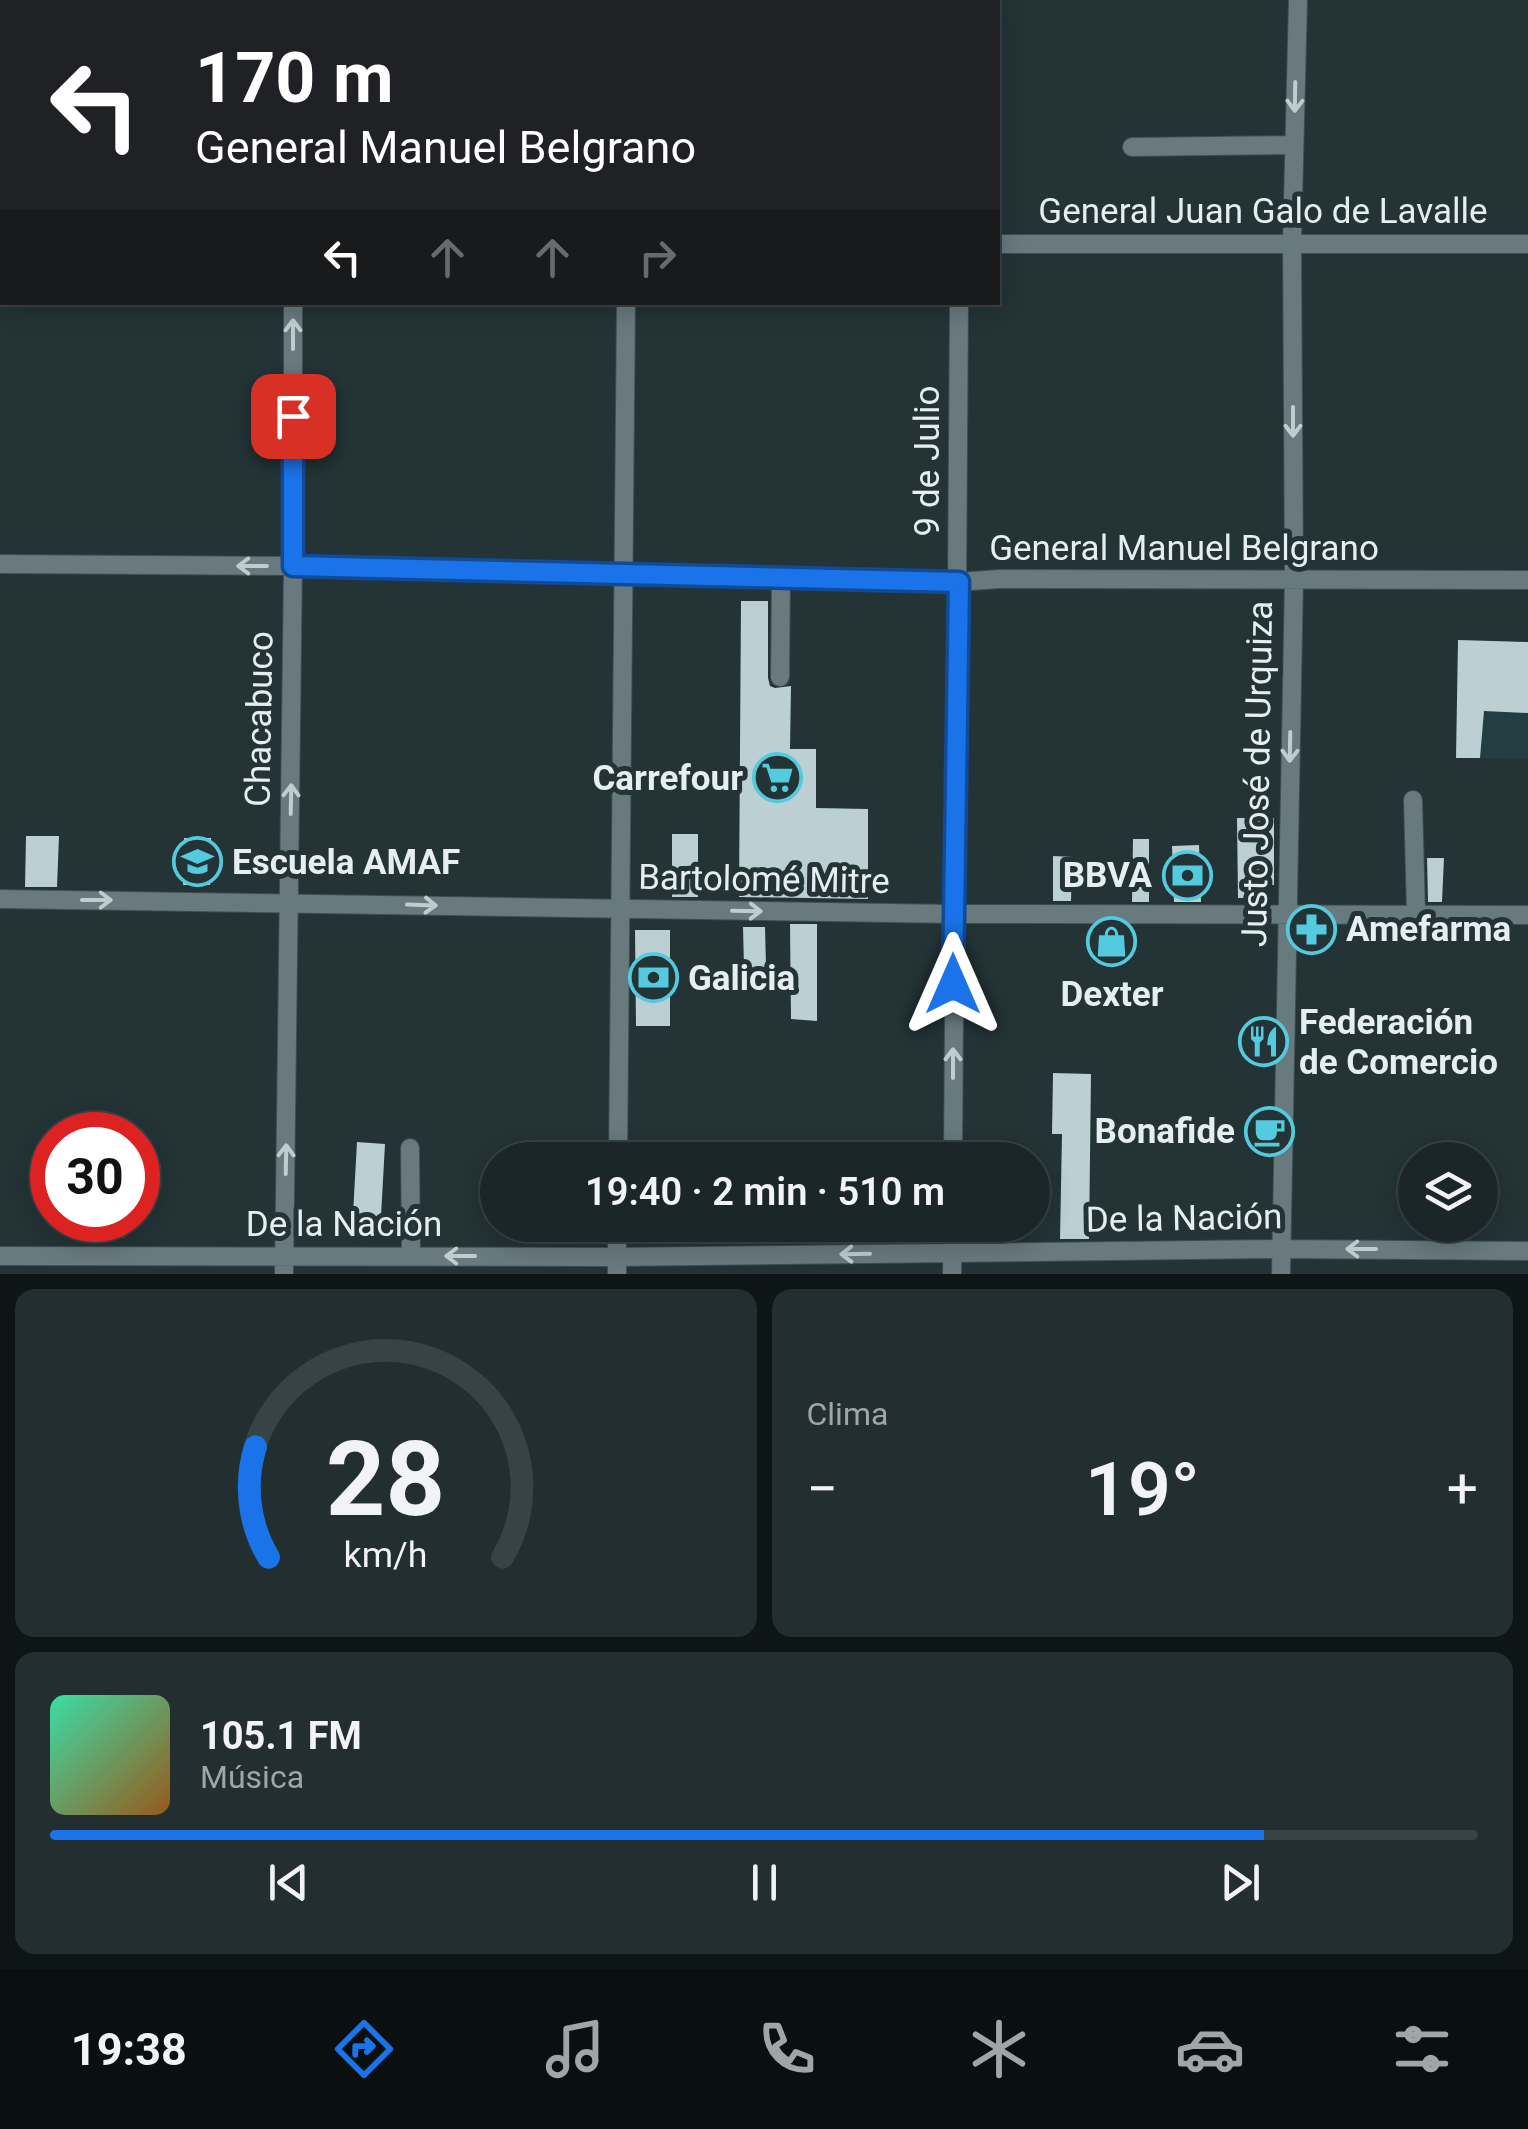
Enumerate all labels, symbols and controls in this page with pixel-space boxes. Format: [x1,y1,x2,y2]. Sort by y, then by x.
text: 170 m [195,37,394,119]
icon: left [30,40,160,170]
one-way arrow [1286,81,1305,113]
text: General Manuel Belgrano [195,121,696,174]
street label: General Juan Galo de Lavalle [1038,191,1488,232]
icon: left [315,230,370,285]
icon: ahead [420,230,475,285]
icon: ahead [525,230,580,285]
icon: right [630,230,685,285]
one-way arrow [284,318,302,350]
pin [251,374,336,459]
street label: 9 de Julio [907,386,948,536]
icon: arrive [266,389,321,444]
one-way arrow [1284,406,1302,438]
street label: General Manuel Belgrano [989,528,1379,569]
one-way arrow [236,556,268,576]
street label: Justo José de Urquiza [1234,601,1281,947]
street label: Chacabuco [237,631,282,807]
one-way arrow [1281,731,1300,763]
supermarket icon: Carrefour [752,752,804,804]
place label: Carrefour [592,758,743,799]
one-way arrow [282,783,300,816]
school or university icon: Escuela AMAF [171,836,223,888]
place label: Escuela AMAF [232,842,460,883]
bank icon: BBVA [1161,849,1213,901]
place label: BBVA [1063,855,1152,896]
street label: Bartolomé Mitre [638,857,890,902]
one-way arrow [81,890,113,909]
one-way arrow [406,895,438,914]
one-way arrow [731,902,763,921]
pharmacy icon: Amefarma [1285,903,1337,955]
place label: Amefarma [1346,909,1511,950]
shop icon: Dexter [1086,916,1138,968]
position arrow [901,932,1005,1036]
bank icon: Galicia [627,952,679,1004]
place label: Galicia [688,958,795,999]
place label: Dexter [1060,974,1164,1015]
place label: Federación de Comercio [1299,1002,1498,1083]
restaurant icon: Federación de Comercio [1238,1016,1290,1068]
one-way arrow [944,1047,962,1080]
cafe icon: Bonafide [1244,1105,1296,1157]
place label: Bonafide [1095,1111,1235,1152]
speed limit sign: 30 [30,1112,160,1242]
map controls [1398,1142,1498,1242]
button: layers [1398,1142,1498,1242]
one-way arrow [276,1143,296,1176]
text: 19:40 · 2 min · 510 m [585,1170,945,1214]
street label: De la Nación [1085,1196,1283,1241]
street label: De la Nación [246,1204,442,1245]
one-way arrow [1345,1240,1377,1259]
one-way arrow [840,1245,872,1264]
one-way arrow [445,1246,478,1266]
text: Clima [807,1395,888,1433]
text: 28 [326,1419,445,1540]
text: 19° [1085,1445,1200,1533]
text: − [807,1457,838,1521]
text: + [1447,1457,1478,1521]
text: km/h [344,1534,428,1576]
text: 105.1 FM [200,1714,362,1758]
text: Música [200,1758,304,1796]
icon: previous [261,1855,316,1910]
icon: pause [737,1855,792,1910]
icon: next [1213,1855,1268,1910]
icon: directions [329,2014,399,2084]
icon: music [540,2014,610,2084]
icon: phone [752,2014,822,2084]
icon: climate [964,2014,1034,2084]
icon: car [1175,2014,1245,2084]
icon: filters [1387,2014,1457,2084]
text: 19:38 [71,2023,187,2076]

